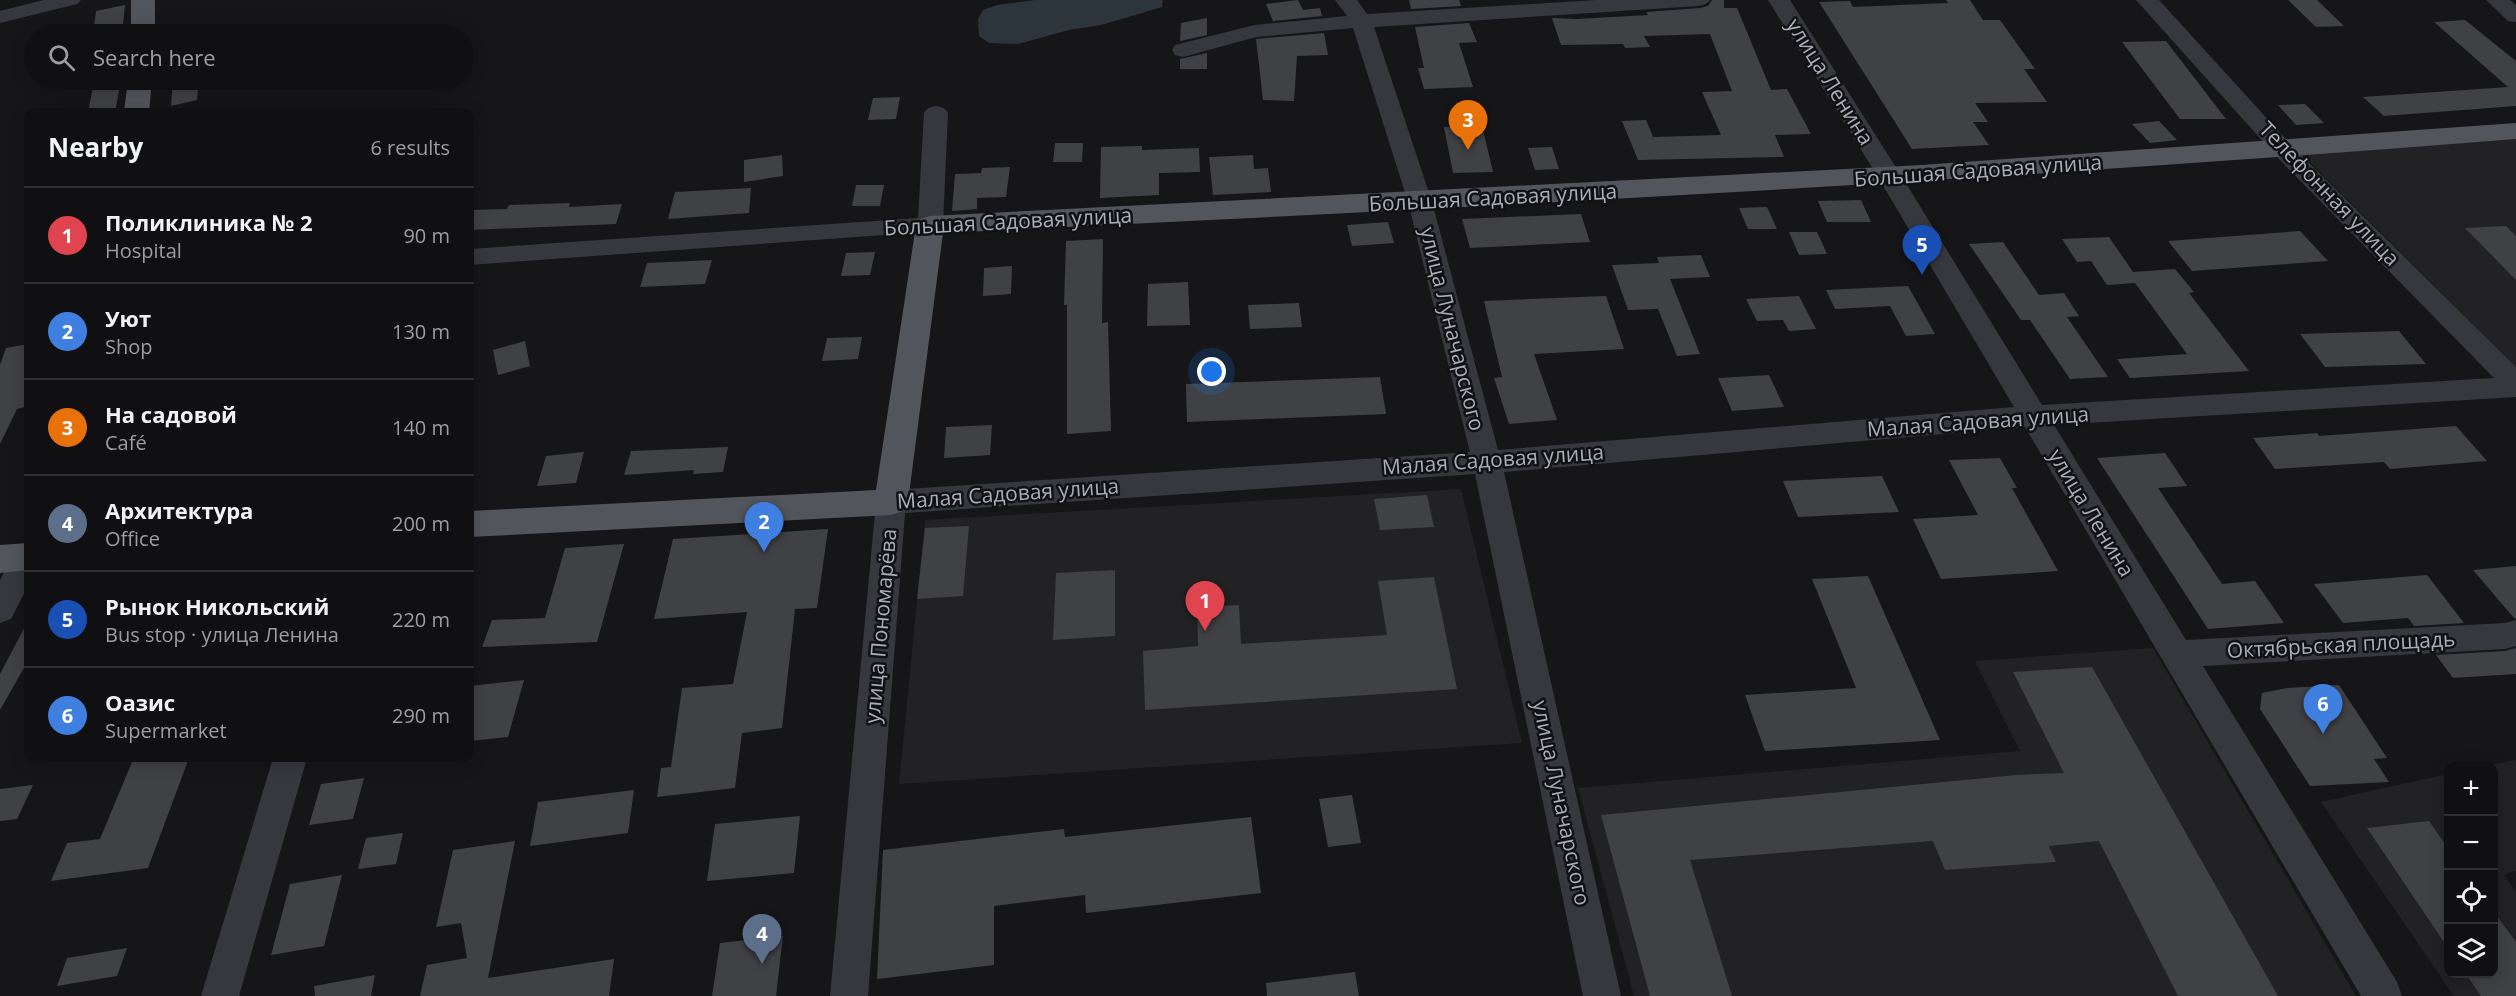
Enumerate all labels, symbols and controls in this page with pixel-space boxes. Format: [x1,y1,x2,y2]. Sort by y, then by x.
street label: улица Ленина [1781,13,1881,150]
search box [24,24,474,90]
icon: search [45,41,78,74]
text: Search here [93,42,216,72]
pin: 3 [1448,100,1488,150]
street label: Телефонная улица [2253,115,2406,272]
text: Nearby [48,129,143,165]
text: 6 results [370,134,450,161]
street label: Большая Садовая улица [1853,147,2103,193]
street label: Большая Садовая улица [1368,177,1618,217]
street label: Большая Садовая улица [883,201,1133,241]
text: Поликлиника № 2 [105,207,313,237]
text: 1 [62,222,73,249]
text: 90 m [403,222,450,249]
street label: улица Луначарского [1414,224,1492,433]
pin: 5 [1902,226,1942,275]
text: Hospital [105,237,182,264]
text: Уют [105,303,151,333]
text: 2 [62,318,73,345]
text: 130 m [392,318,450,345]
text: Shop [105,333,153,360]
your location [1197,357,1226,386]
text: На садовой [105,399,237,429]
street label: Малая Садовая улица [1866,399,2090,443]
text: 3 [62,414,73,441]
text: 140 m [392,414,450,441]
text: Café [105,429,147,456]
street label: Малая Садовая улица [1381,437,1605,481]
street label: улица Ленина [2043,443,2141,582]
street label: Малая Садовая улица [896,471,1120,515]
text: Архитектура [105,495,253,525]
pin: 2 [744,502,783,552]
text: 4 [62,510,73,537]
text: 200 m [392,510,450,537]
text: Office [105,525,160,552]
street label: улица Пономарёва [858,527,902,724]
pin: 1 [1186,582,1224,631]
text: Рынок Никольский [105,591,329,621]
text: 5 [62,606,73,633]
text: 220 m [392,606,450,633]
text: Bus stop · улица Ленина [105,621,339,648]
street label: Октябрьская площадь [2226,624,2456,664]
pin: 6 [2304,684,2342,734]
text: Оазис [105,687,175,717]
street label: улица Луначарского [1527,698,1597,908]
text: 6 [62,702,73,729]
text: 290 m [392,702,450,729]
text: Supermarket [105,717,227,744]
map controls [2444,762,2498,978]
button: + [2444,762,2498,816]
button: − [2444,816,2498,870]
button: locate [2444,870,2498,924]
pin: 4 [742,914,782,964]
button: layers [2444,924,2498,978]

